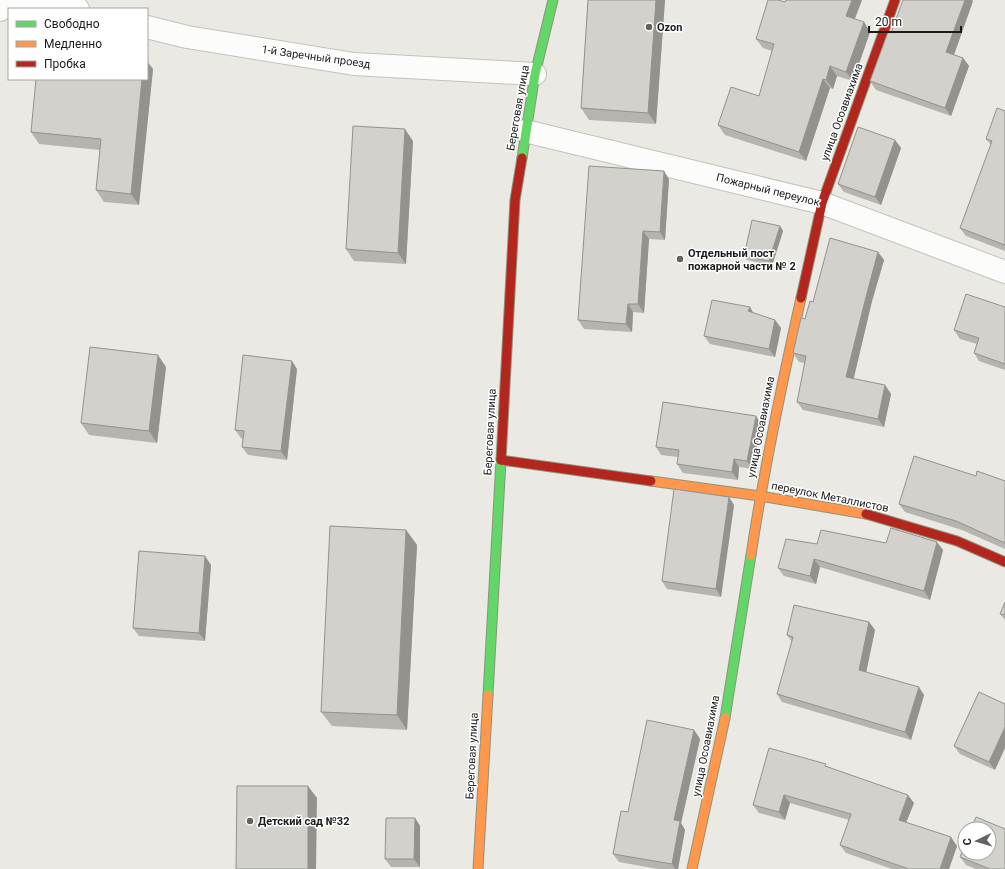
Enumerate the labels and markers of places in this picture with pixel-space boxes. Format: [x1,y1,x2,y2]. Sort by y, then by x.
place label: Ozon [657,21,682,34]
marker: Ozon [644,22,654,32]
place label: Отдельный пост пожарной части № 2 [688,247,796,273]
marker: Отдельный пост пожарной части № 2 [675,254,685,264]
place label: Детский сад №32 [258,815,350,828]
marker: Детский сад №32 [245,816,255,826]

